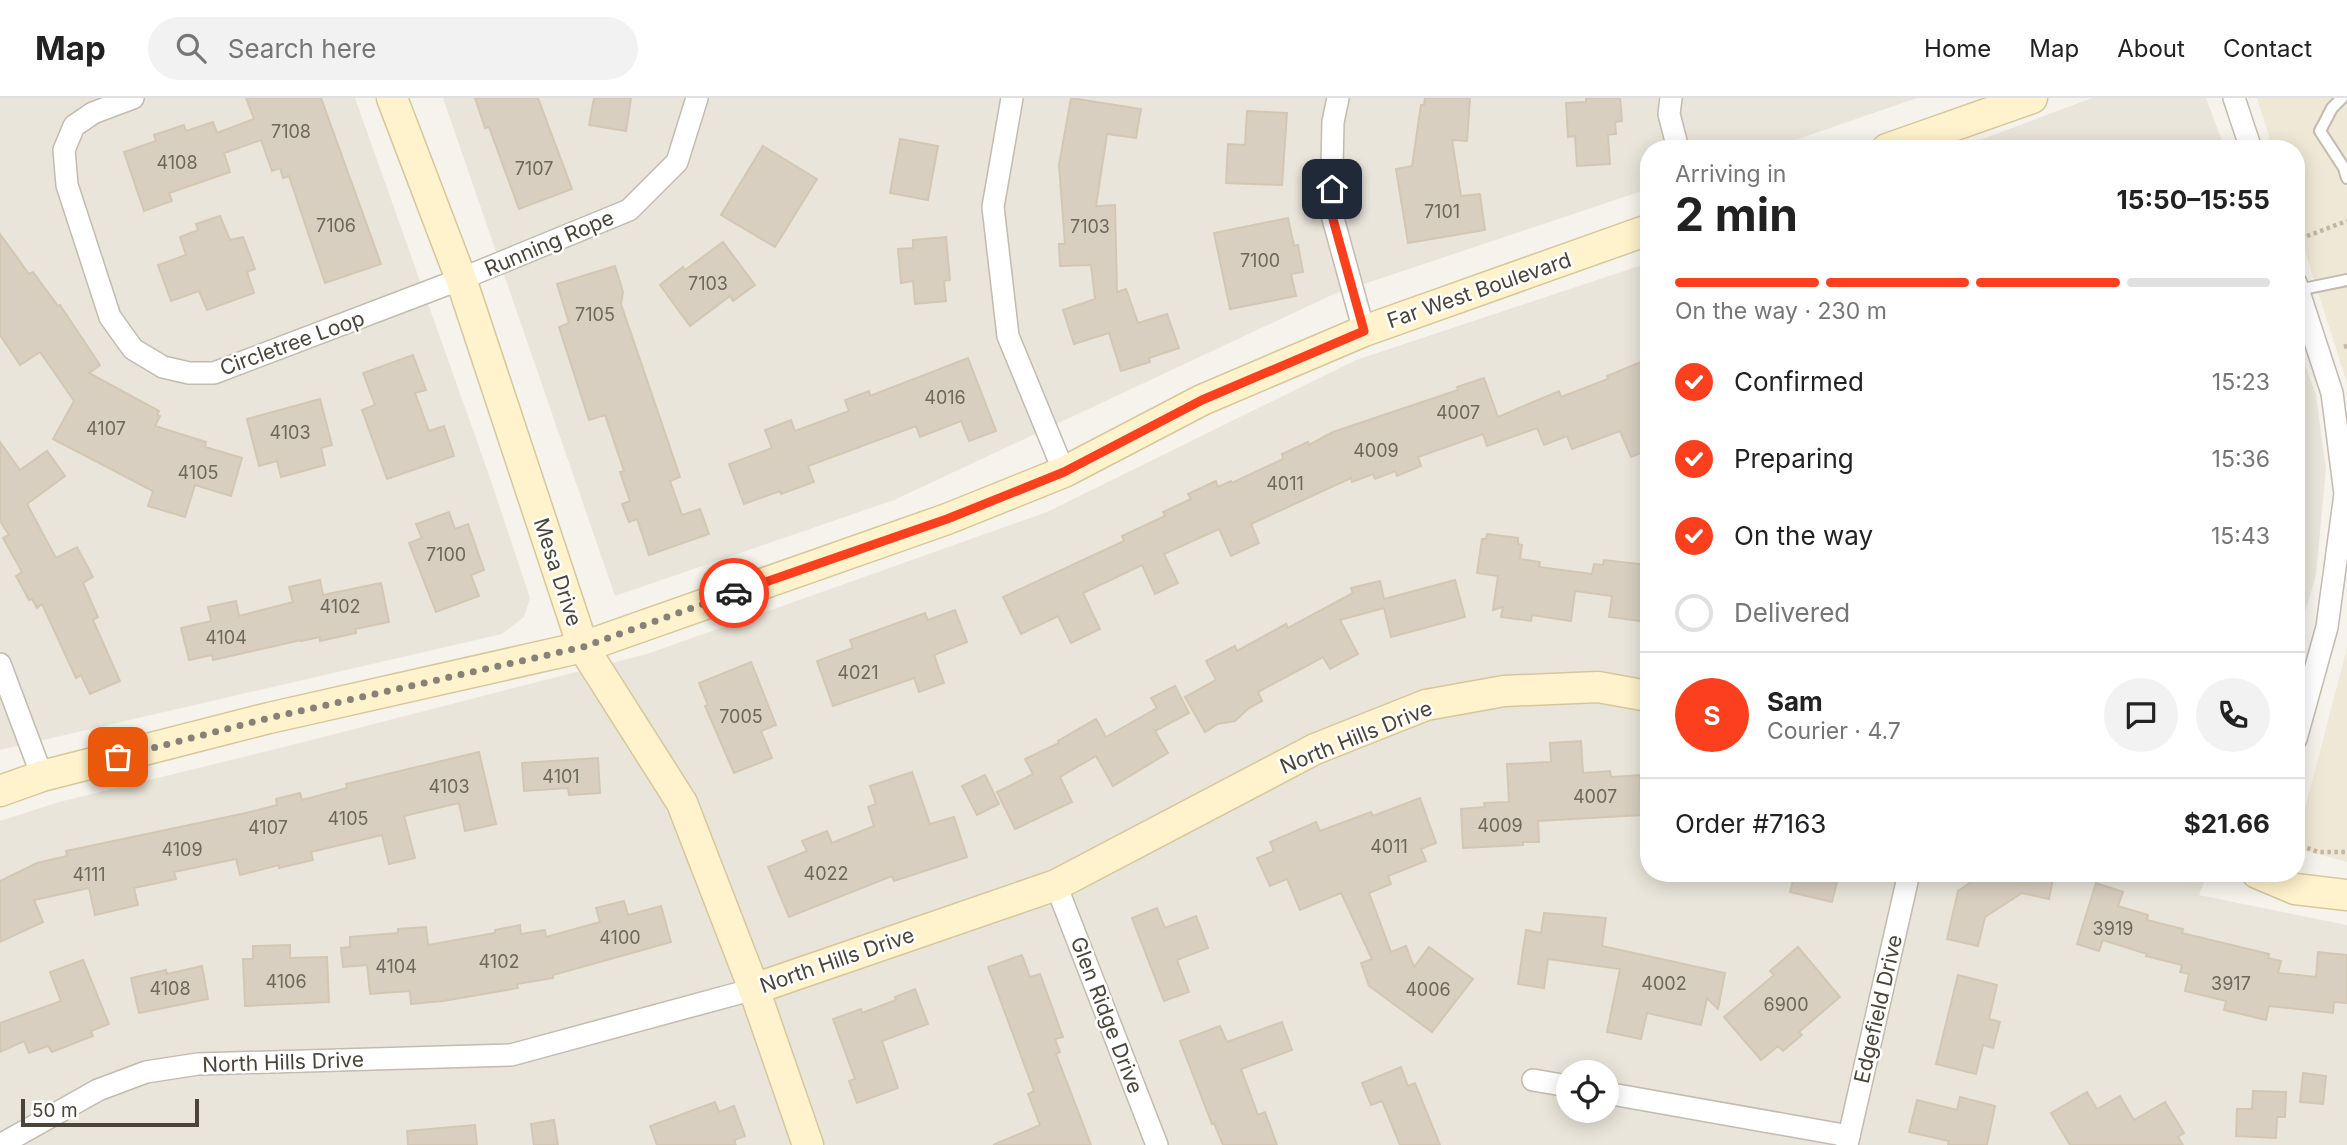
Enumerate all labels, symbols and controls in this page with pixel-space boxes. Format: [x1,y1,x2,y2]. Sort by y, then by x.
search box [148,17,638,80]
text: Map [35,28,106,68]
icon: search [172,29,210,67]
text: Search here [228,33,376,64]
text: Home [1924,34,1991,63]
text: Map [2029,34,2079,63]
text: About [2117,34,2185,63]
text: Contact [2223,34,2312,63]
house number: 7108 [271,121,311,142]
house number: 4108 [156,152,198,173]
house number: 7107 [515,158,553,179]
pin [1302,159,1362,219]
text: Arriving in [1675,160,1786,188]
icon: home [1313,170,1351,208]
text: 15:50–15:55 [2117,184,2270,215]
text: 2 min [1675,186,1798,242]
house number: 7101 [1424,201,1460,222]
street label: Running Rope [481,205,617,281]
house number: 7106 [316,215,356,236]
house number: 7103 [1070,216,1110,237]
street label: Far West Boulevard [1384,247,1574,333]
house number: 7100 [1240,250,1280,271]
house number: 7103 [688,273,728,294]
text: On the way · 230 m [1675,297,1887,325]
house number: 7105 [575,304,615,325]
street label: Circletree Loop [216,305,368,381]
icon: check [1675,363,1713,401]
text: Confirmed [1734,366,1864,397]
text: 15:23 [2212,368,2270,396]
house number: 4016 [924,387,966,408]
house number: 4007 [1436,402,1480,423]
house number: 4107 [86,418,126,439]
house number: 4103 [269,422,311,443]
house number: 4009 [1353,440,1399,461]
icon: check [1675,440,1713,478]
text: Preparing [1734,443,1854,474]
text: 15:36 [2212,445,2270,473]
house number: 4105 [178,462,218,483]
house number: 4011 [1266,473,1304,494]
street label: Mesa Drive [529,515,587,629]
icon: check [1675,517,1713,555]
text: On the way [1734,520,1873,551]
text: 15:43 [2211,522,2270,550]
house number: 7100 [426,544,466,565]
courier [699,558,769,628]
icon: car [715,574,753,612]
house number: 4102 [320,596,360,617]
text: Delivered [1734,597,1850,628]
house number: 4104 [205,627,247,648]
house number: 4021 [837,662,879,683]
button: chat [2104,678,2178,752]
button: phone [2196,678,2270,752]
text: Sam [1767,686,1823,717]
street label: North Hills Drive [1276,695,1436,779]
text: S [1703,700,1721,731]
house number: 7005 [719,706,763,727]
text: Courier · 4.7 [1767,717,1901,745]
pin [88,727,148,787]
icon: bag [99,738,137,776]
house number: 4101 [542,766,580,787]
house number: 4103 [428,776,470,797]
house number: 4007 [1573,786,1617,807]
house number: 4105 [328,808,368,829]
text: Order #7163 [1675,808,1826,839]
text: $21.66 [2184,808,2270,839]
house number: 4009 [1477,815,1523,836]
house number: 4107 [248,817,288,838]
house number: 4011 [1370,836,1408,857]
house number: 4109 [161,839,203,860]
house number: 4022 [804,863,848,884]
house number: 4111 [72,864,106,885]
house number: 3919 [2093,918,2133,939]
street label: North Hills Drive [756,922,918,998]
house number: 4100 [599,927,641,948]
street label: Edgefield Drive [1849,932,1907,1086]
street label: Glen Ridge Drive [1066,933,1148,1097]
house number: 4102 [479,951,519,972]
house number: 4104 [375,956,417,977]
house number: 4106 [265,971,307,992]
house number: 4002 [1641,973,1687,994]
house number: 3917 [2211,973,2251,994]
house number: 4108 [149,978,191,999]
house number: 4006 [1405,979,1451,1000]
house number: 6900 [1763,994,1809,1015]
street label: North Hills Drive [202,1047,364,1077]
map controls [1556,1060,1619,1123]
button: locate [1556,1060,1619,1123]
scale bar [21,1096,200,1128]
text: 50 m [32,1099,78,1122]

